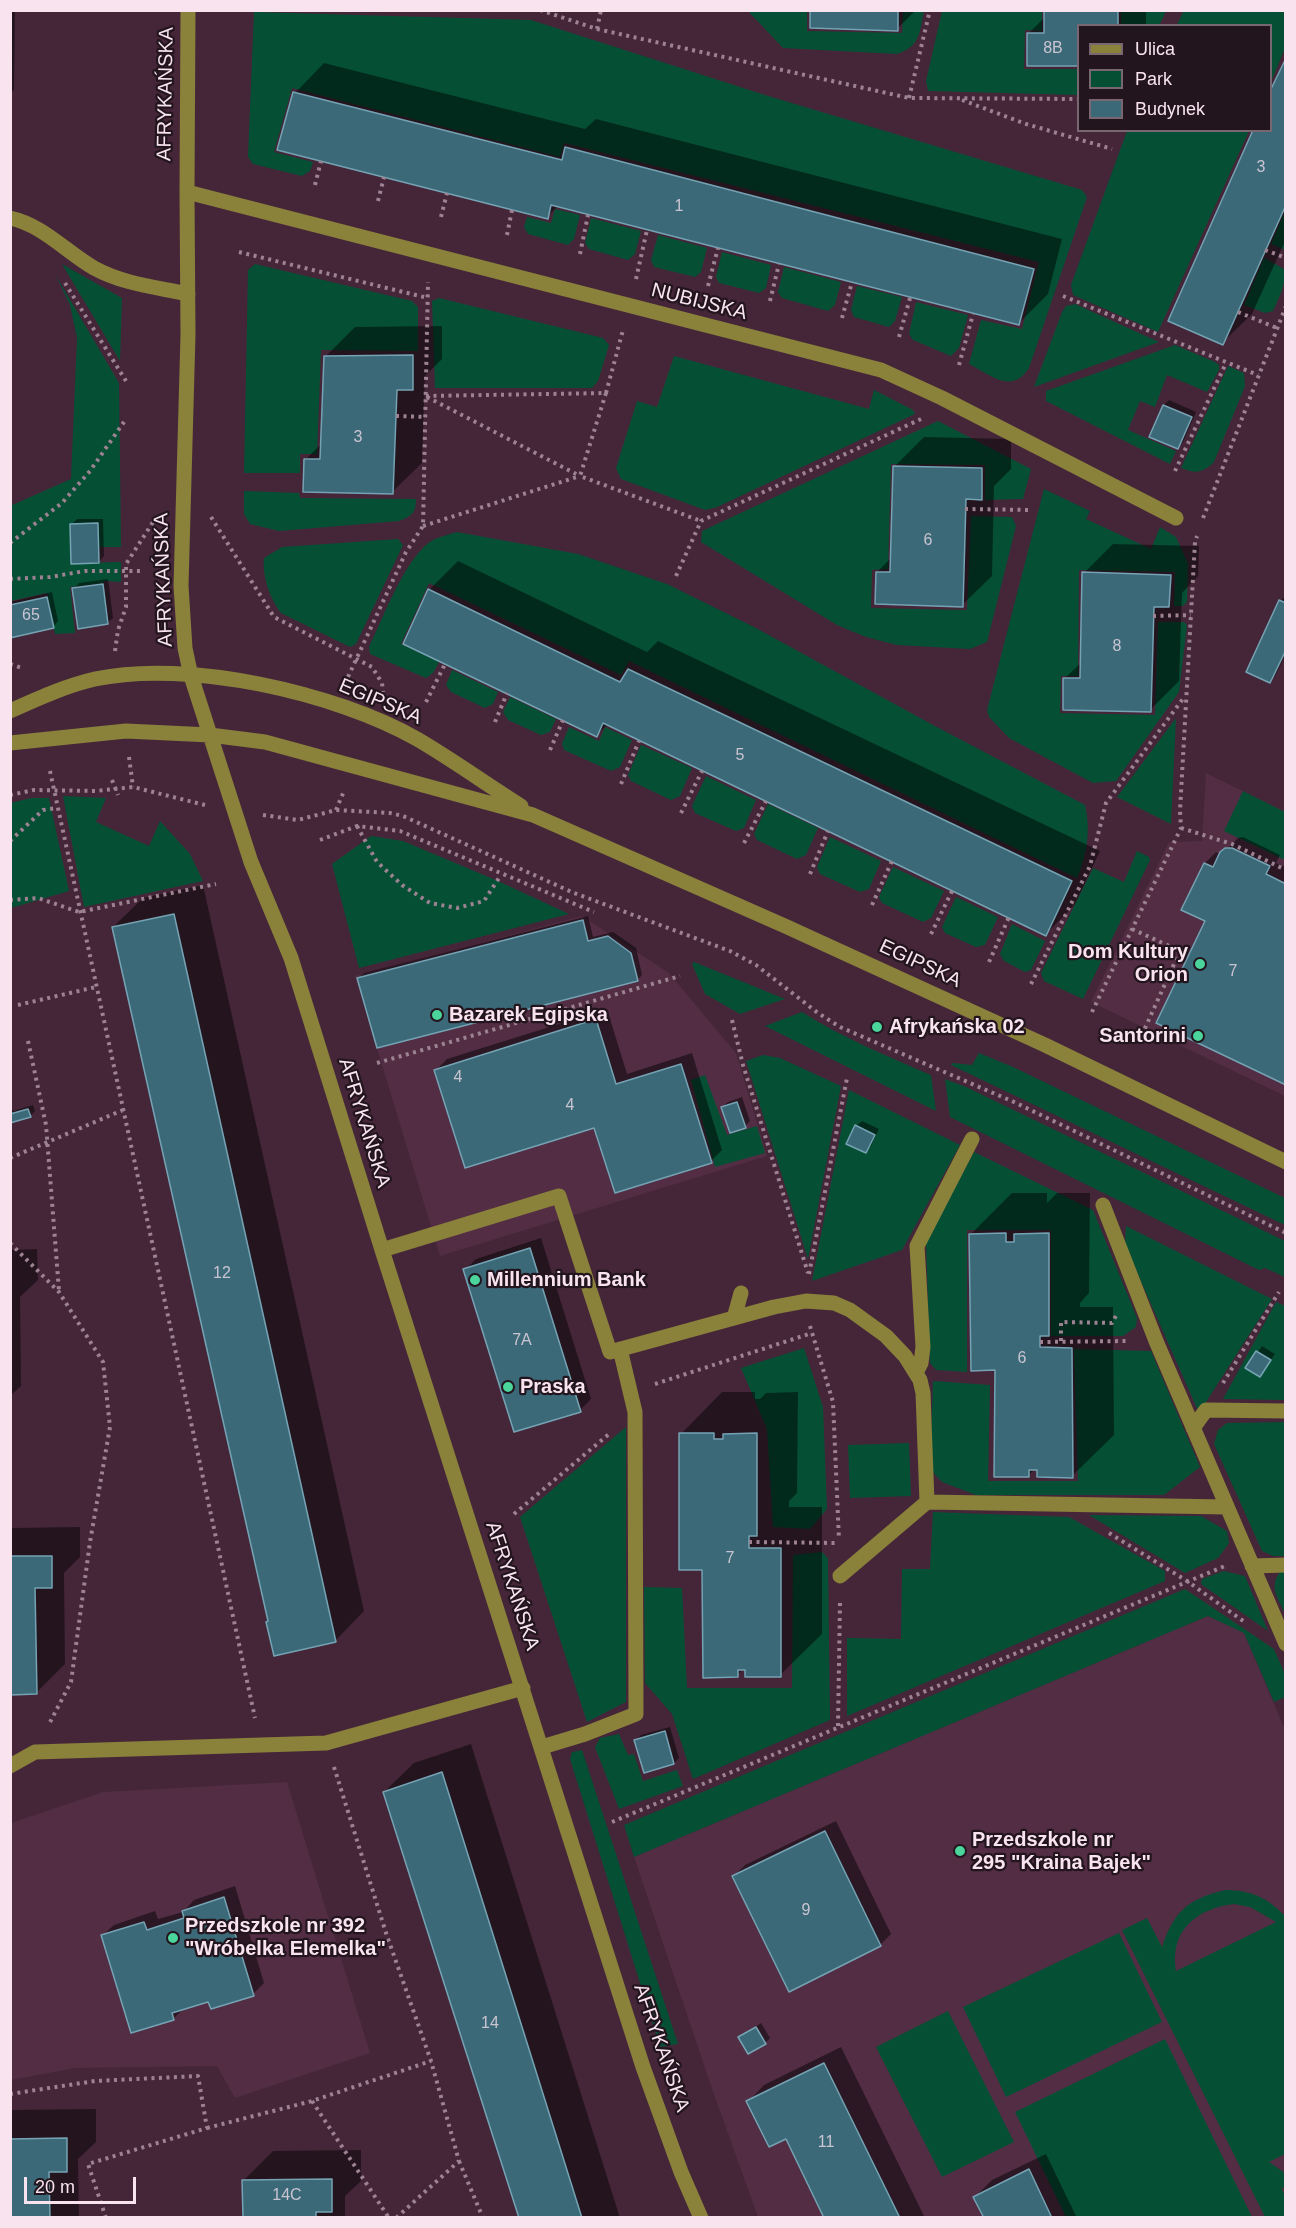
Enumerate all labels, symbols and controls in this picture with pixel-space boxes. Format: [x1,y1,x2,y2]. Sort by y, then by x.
legend [1077,24,1272,132]
street label: AFRYKAŃSKA [153,27,179,161]
house number: 8B [1043,39,1063,59]
text: Ulica [1135,39,1175,59]
text: Park [1135,69,1172,89]
text: Budynek [1135,99,1205,119]
house number: 3 [1257,158,1265,178]
house number: 1 [675,197,683,217]
street label: NUBIJSKA [649,279,749,325]
house number: 3 [354,428,362,448]
street label: AFRYKAŃSKA [150,513,178,647]
house number: 6 [924,531,932,551]
house number: 65 [22,606,40,626]
house number: 8 [1113,637,1121,657]
street label: EGIPSKA [335,674,425,730]
house number: 5 [736,746,744,766]
street label: EGIPSKA [875,935,965,993]
place label: Dom Kultury Orion [1068,940,1188,987]
marker: Dom Kultury Orion [1193,957,1207,971]
house number: 7 [1229,962,1237,982]
place label: Bazarek Egipska [449,1003,608,1027]
marker: Bazarek Egipska [430,1008,444,1022]
place label: Afrykańska 02 [889,1015,1025,1039]
marker: Afrykańska 02 [870,1020,884,1034]
place label: Santorini [1099,1024,1186,1048]
marker: Santorini [1191,1029,1205,1043]
street label: AFRYKAŃSKA [333,1055,395,1191]
house number: 4 [454,1068,462,1088]
house number: 4 [566,1096,574,1116]
house number: 12 [213,1264,231,1284]
place label: Millennium Bank [487,1268,646,1292]
marker: Millennium Bank [468,1273,482,1287]
house number: 7A [512,1331,532,1351]
house number: 6 [1018,1349,1026,1369]
place label: Praska [520,1375,586,1399]
marker: Praska [501,1380,515,1394]
street label: AFRYKAŃSKA [480,1519,544,1653]
house number: 7 [726,1549,734,1569]
place label: Przedszkole nr 295 "Kraina Bajek" [972,1828,1151,1875]
marker: Przedszkole nr 295 "Kraina Bajek" [953,1844,967,1858]
house number: 9 [802,1901,810,1921]
place label: Przedszkole nr 392 "Wróbelka Elemelka" [185,1914,386,1961]
marker: Przedszkole nr 392 "Wróbelka Elemelka" [166,1931,180,1945]
street label: AFRYKAŃSKA [628,1981,694,2115]
house number: 14 [481,2014,499,2034]
house number: 11 [818,2133,834,2153]
scale bar [27,2165,140,2203]
text: 20 m [35,2177,75,2197]
house number: 14C [272,2186,302,2206]

